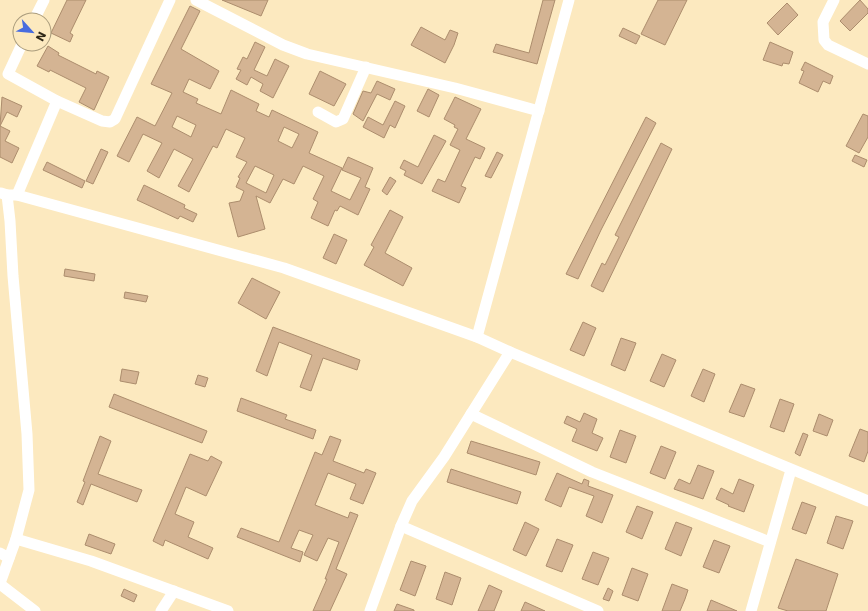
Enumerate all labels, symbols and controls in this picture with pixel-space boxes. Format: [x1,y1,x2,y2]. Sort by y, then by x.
north arrow [12,12,52,52]
text: N [33,29,48,43]

